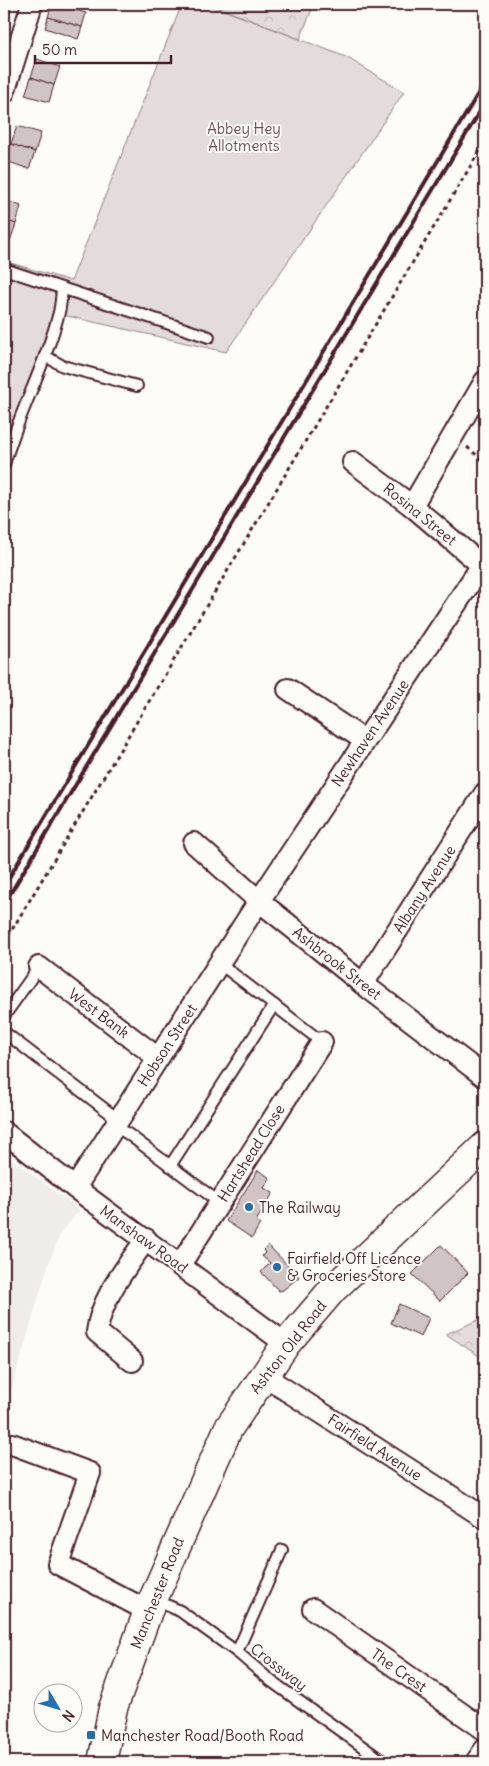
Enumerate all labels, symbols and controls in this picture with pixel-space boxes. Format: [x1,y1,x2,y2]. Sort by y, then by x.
scale bar [35,32,171,64]
text: 50 m [42,40,77,59]
park label: Abbey Hey Allotments [207,119,281,155]
street label: Rosina Street [379,479,461,549]
street label: Newhaven Avenue [327,676,413,790]
street label: Albany Avenue [389,842,459,936]
street label: Ashbrook Street [289,922,385,1004]
street label: West Bank [65,984,133,1042]
street label: Hobson Street [133,1000,201,1090]
street label: Hartshead Close [213,1101,289,1205]
place label: The Railway [259,1198,341,1217]
street label: Manshaw Road [96,1201,192,1277]
marker: The Railway [243,1201,255,1213]
place label: Fairfield Off Licence & Groceries Store [287,1249,421,1285]
marker: Fairfield Off Licence & Groceries Store [271,1261,283,1273]
street label: Ashton Old Road [246,1296,330,1397]
street label: Fairfield Avenue [324,1410,426,1484]
street label: Manchester Road [126,1534,188,1651]
street label: Crossway [247,1639,311,1695]
street label: The Crest [368,1644,430,1696]
north arrow [32,1684,82,1734]
text: N [58,1707,78,1725]
place label: Manchester Road/Booth Road [101,1726,304,1745]
marker: Manchester Road/Booth Road [85,1729,97,1741]

